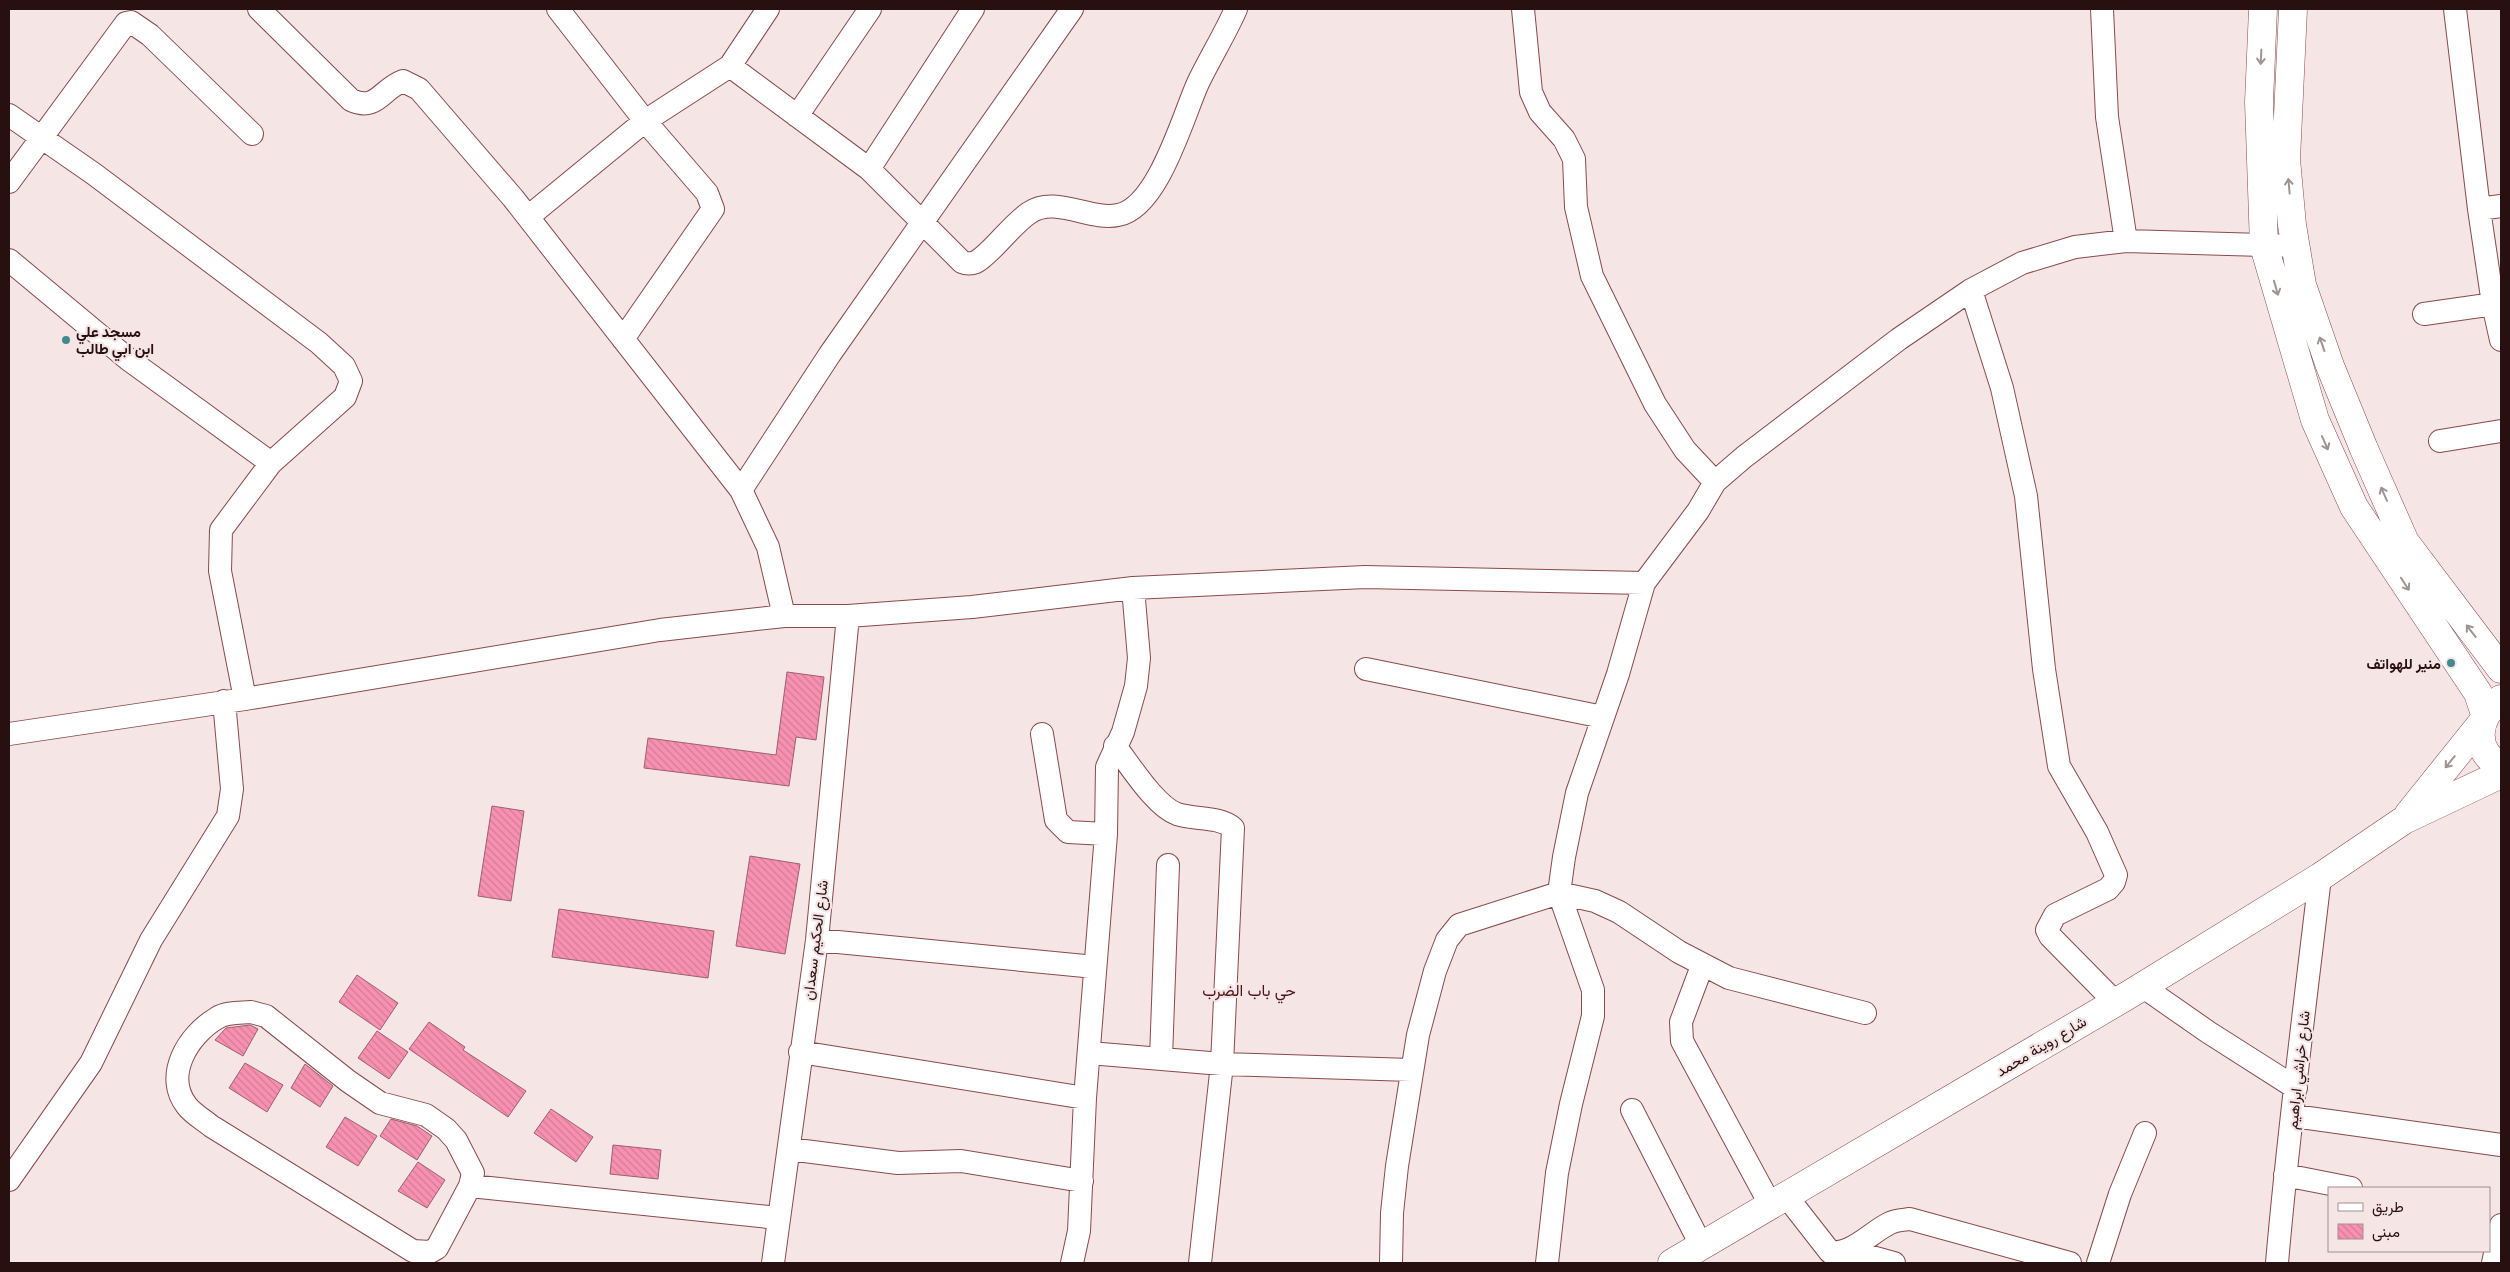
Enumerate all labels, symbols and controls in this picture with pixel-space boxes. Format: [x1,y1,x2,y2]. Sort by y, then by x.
one-way arrow [2257,49,2266,65]
one-way arrow [2284,178,2294,194]
one-way arrow [2271,280,2281,296]
place label: مسجد علي ابن ابي طالب [76,321,154,362]
marker: مسجد علي ابن ابي طالب [60,334,72,346]
one-way arrow [2317,336,2327,352]
one-way arrow [2321,435,2331,450]
one-way arrow [2378,487,2388,502]
one-way arrow [2400,577,2410,591]
one-way arrow [2465,625,2476,638]
place label: منير للهواتف [2366,653,2441,674]
marker: منير للهواتف [2445,657,2457,669]
one-way arrow [2445,756,2456,769]
street label: شارع الحكيم سعدان [797,879,834,1001]
district label: حي باب الضرب [1202,979,1296,1004]
street label: شارع خراشي ابراهيم [2281,1009,2318,1131]
street label: شارع روينة محمد [1992,1011,2091,1082]
legend [2328,1187,2490,1252]
text: طريق [2372,1196,2404,1217]
text: مبنى [2372,1221,2400,1242]

